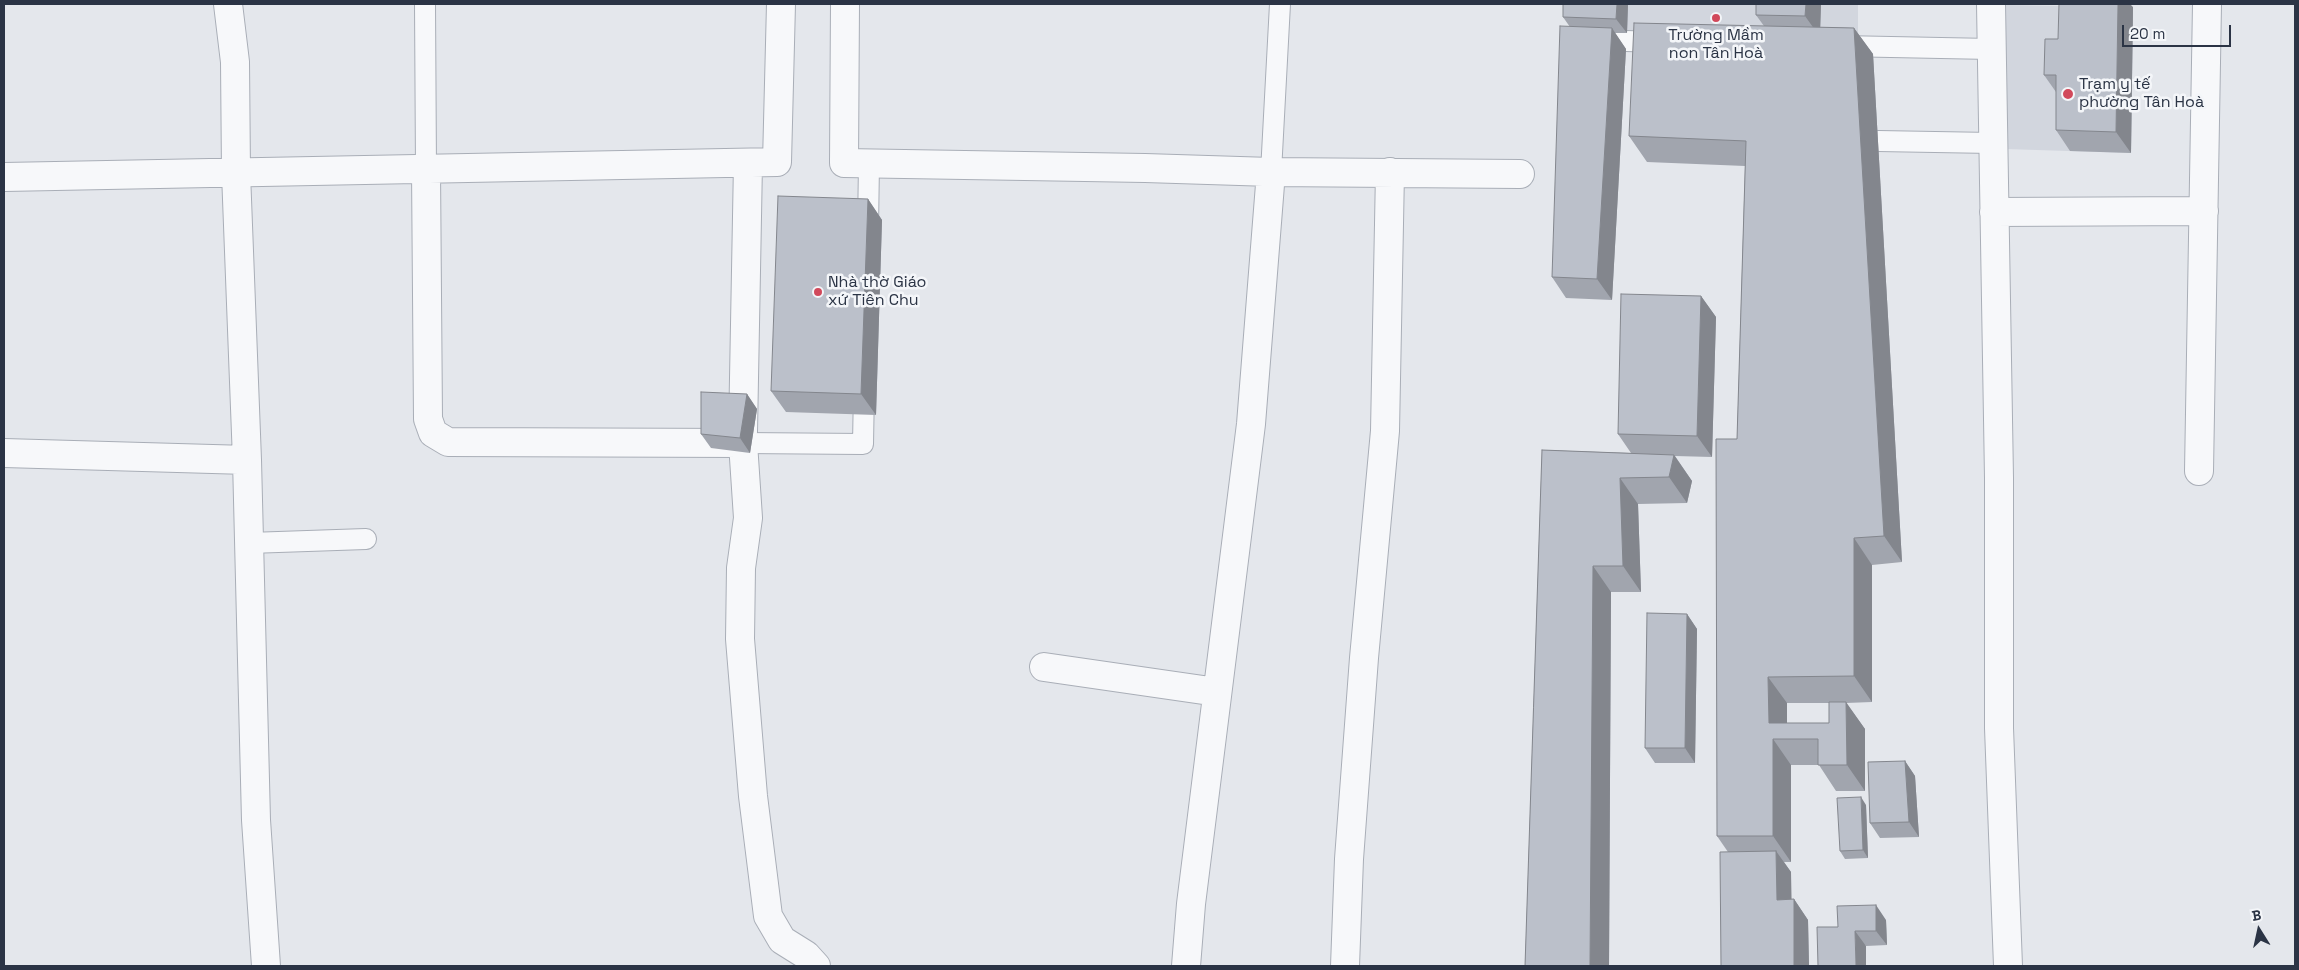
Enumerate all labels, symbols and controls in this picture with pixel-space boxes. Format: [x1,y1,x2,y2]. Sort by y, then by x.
marker: Trường Mầm non Tân Hoà [1710,12,1722,24]
scale bar [2124,15,2233,47]
text: 20 m [2130,24,2165,43]
place label: Trường Mầm non Tân Hoà [1668,26,1764,64]
place label: Trạm y tế phường Tân Hoà [2079,75,2204,113]
marker: Trạm y tế phường Tân Hoà [2061,87,2075,101]
place label: Nhà thờ Giáo xứ Tiên Chu [828,273,927,311]
marker: Nhà thờ Giáo xứ Tiên Chu [812,286,824,298]
north arrow [2234,905,2284,955]
text: B [2250,906,2263,925]

